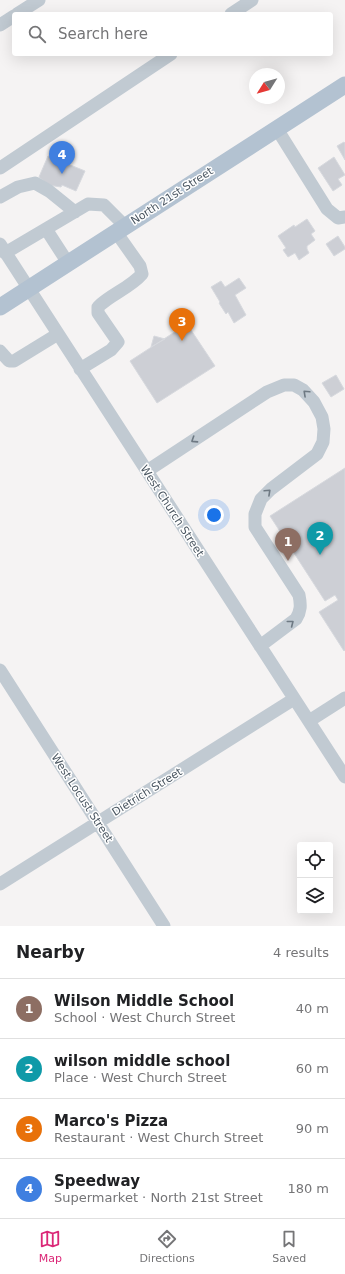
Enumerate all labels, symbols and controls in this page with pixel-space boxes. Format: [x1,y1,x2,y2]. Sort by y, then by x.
search box [12,12,333,56]
icon: search [26,23,48,45]
text: Search here [58,25,148,43]
north arrow [249,68,285,104]
pin: 4 [49,141,75,174]
street label: North 21st Street [129,164,216,227]
pin: 3 [169,308,195,341]
one-way arrow [303,391,310,398]
one-way arrow [191,435,198,443]
street label: West Church Street [138,463,207,560]
one-way arrow [263,490,271,497]
your location [204,505,224,525]
pin: 2 [307,522,333,555]
pin: 1 [275,528,301,561]
one-way arrow [287,620,294,627]
street label: West Locust Street [48,751,116,845]
street label: Dietrich Street [110,765,185,819]
map controls [297,842,333,914]
button: locate [297,842,333,878]
button: layers [297,878,333,914]
text: Nearby [16,942,85,962]
text: 4 results [273,945,329,960]
text: Wilson Middle School [54,992,234,1010]
text: 1 [24,1001,34,1016]
text: 40 m [296,1001,329,1016]
text: School · West Church Street [54,1010,235,1025]
text: wilson middle school [54,1052,230,1070]
text: 2 [24,1061,34,1076]
text: 60 m [296,1061,329,1076]
text: Place · West Church Street [54,1070,227,1085]
text: Marco's Pizza [54,1112,168,1130]
text: 3 [24,1121,34,1136]
text: 90 m [296,1121,329,1136]
text: Restaurant · West Church Street [54,1130,263,1145]
text: Speedway [54,1172,140,1190]
text: 4 [24,1181,34,1196]
text: 180 m [287,1181,329,1196]
text: Supermarket · North 21st Street [54,1190,263,1205]
tab: Map [39,1228,62,1265]
tab: Directions [139,1228,195,1265]
tab: Saved [272,1228,306,1265]

